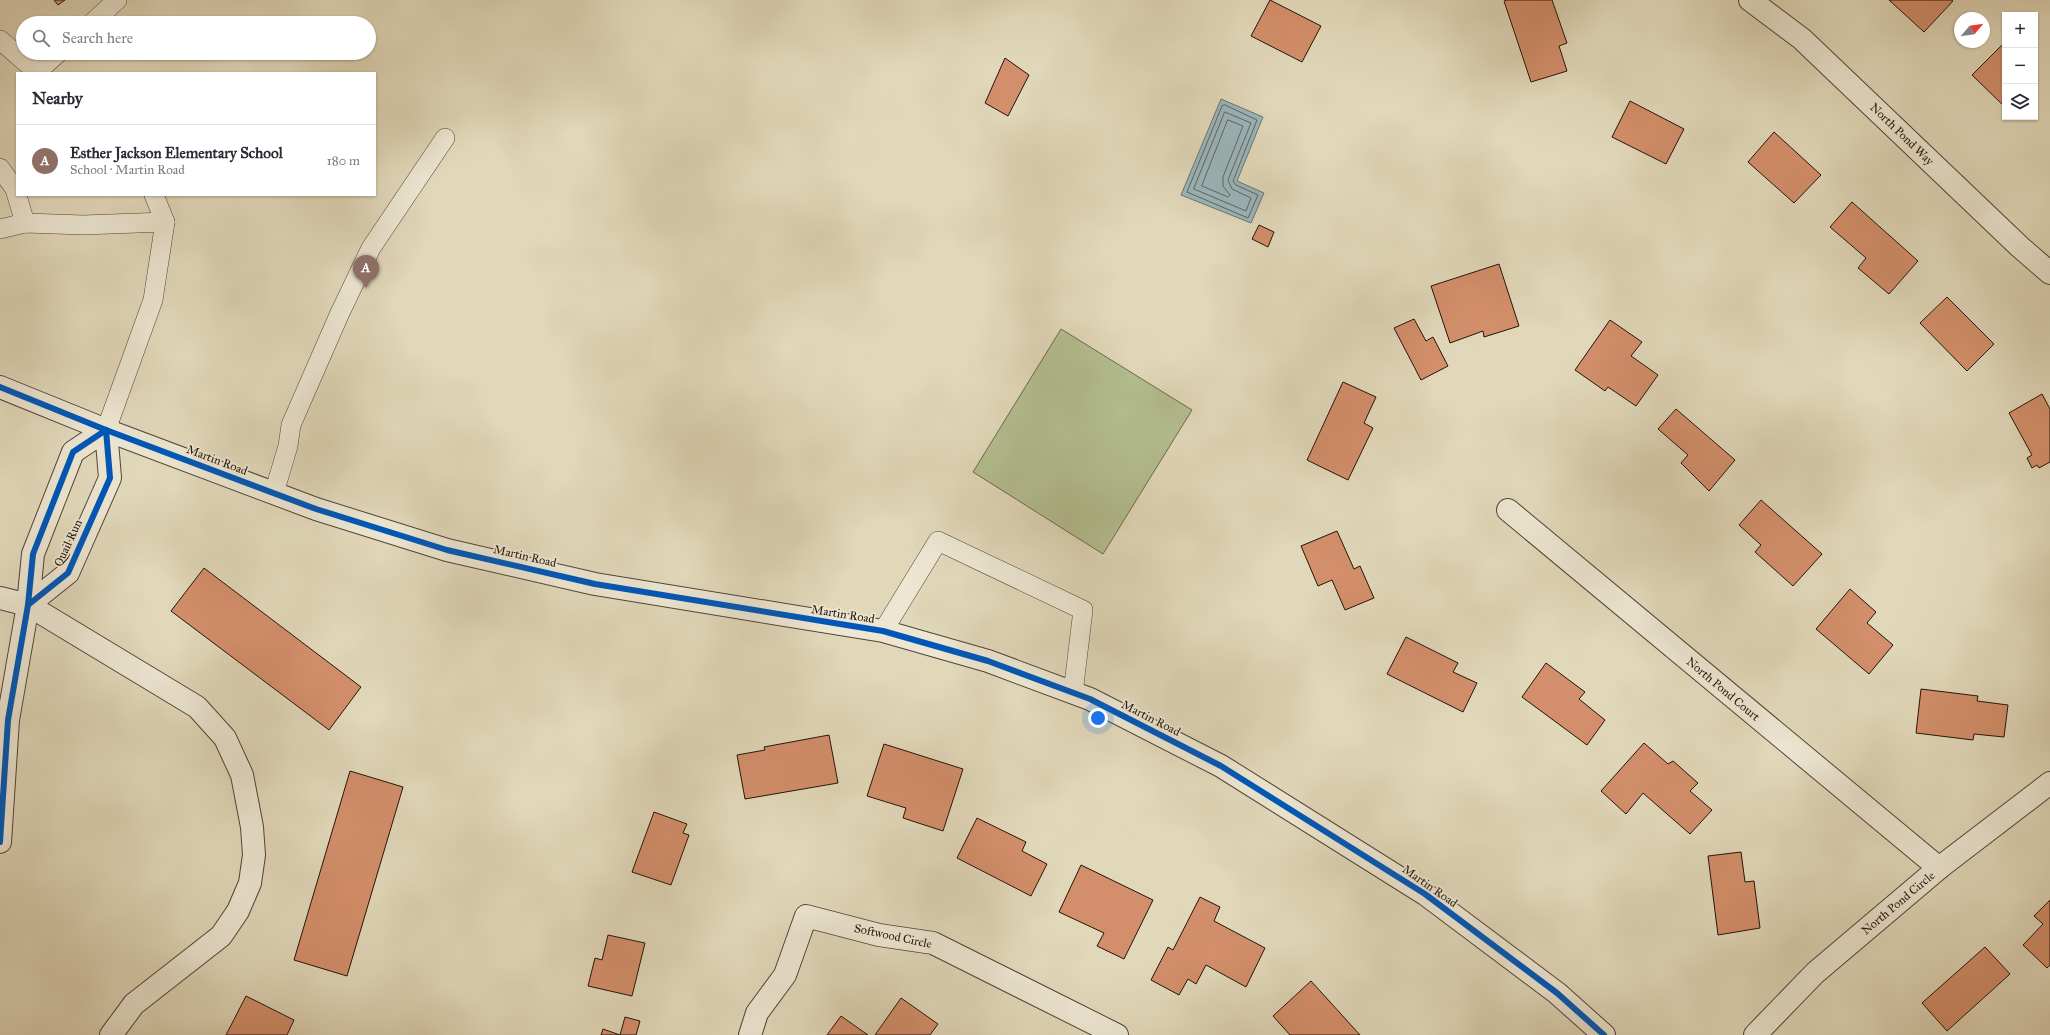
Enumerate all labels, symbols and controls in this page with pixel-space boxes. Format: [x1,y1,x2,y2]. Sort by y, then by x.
north arrow [1954,12,1990,48]
map controls [2002,12,2038,120]
button: + [2002,12,2038,48]
search box [16,16,376,60]
icon: search [30,27,52,49]
text: Search here [62,29,133,47]
button: − [2002,48,2038,84]
button: layers [2002,84,2038,120]
text: Nearby [32,88,83,109]
street label: North Pond Way [1867,100,1937,168]
text: Esther Jackson Elementary School [70,144,283,162]
text: A [41,153,49,169]
text: 180 m [327,153,360,169]
text: School · Martin Road [70,162,185,178]
pin: A [353,255,379,288]
street label: Martin Road [185,442,249,478]
street label: Quail Run [51,517,85,569]
street label: Martin Road [492,542,558,570]
street label: Martin Road [810,602,876,626]
street label: North Pond Court [1684,654,1763,724]
street label: Martin Road [1119,697,1183,739]
your location [1088,708,1108,728]
street label: Martin Road [1400,862,1460,910]
street label: North Pond Circle [1859,868,1937,938]
street label: Softwood Circle [853,921,933,951]

